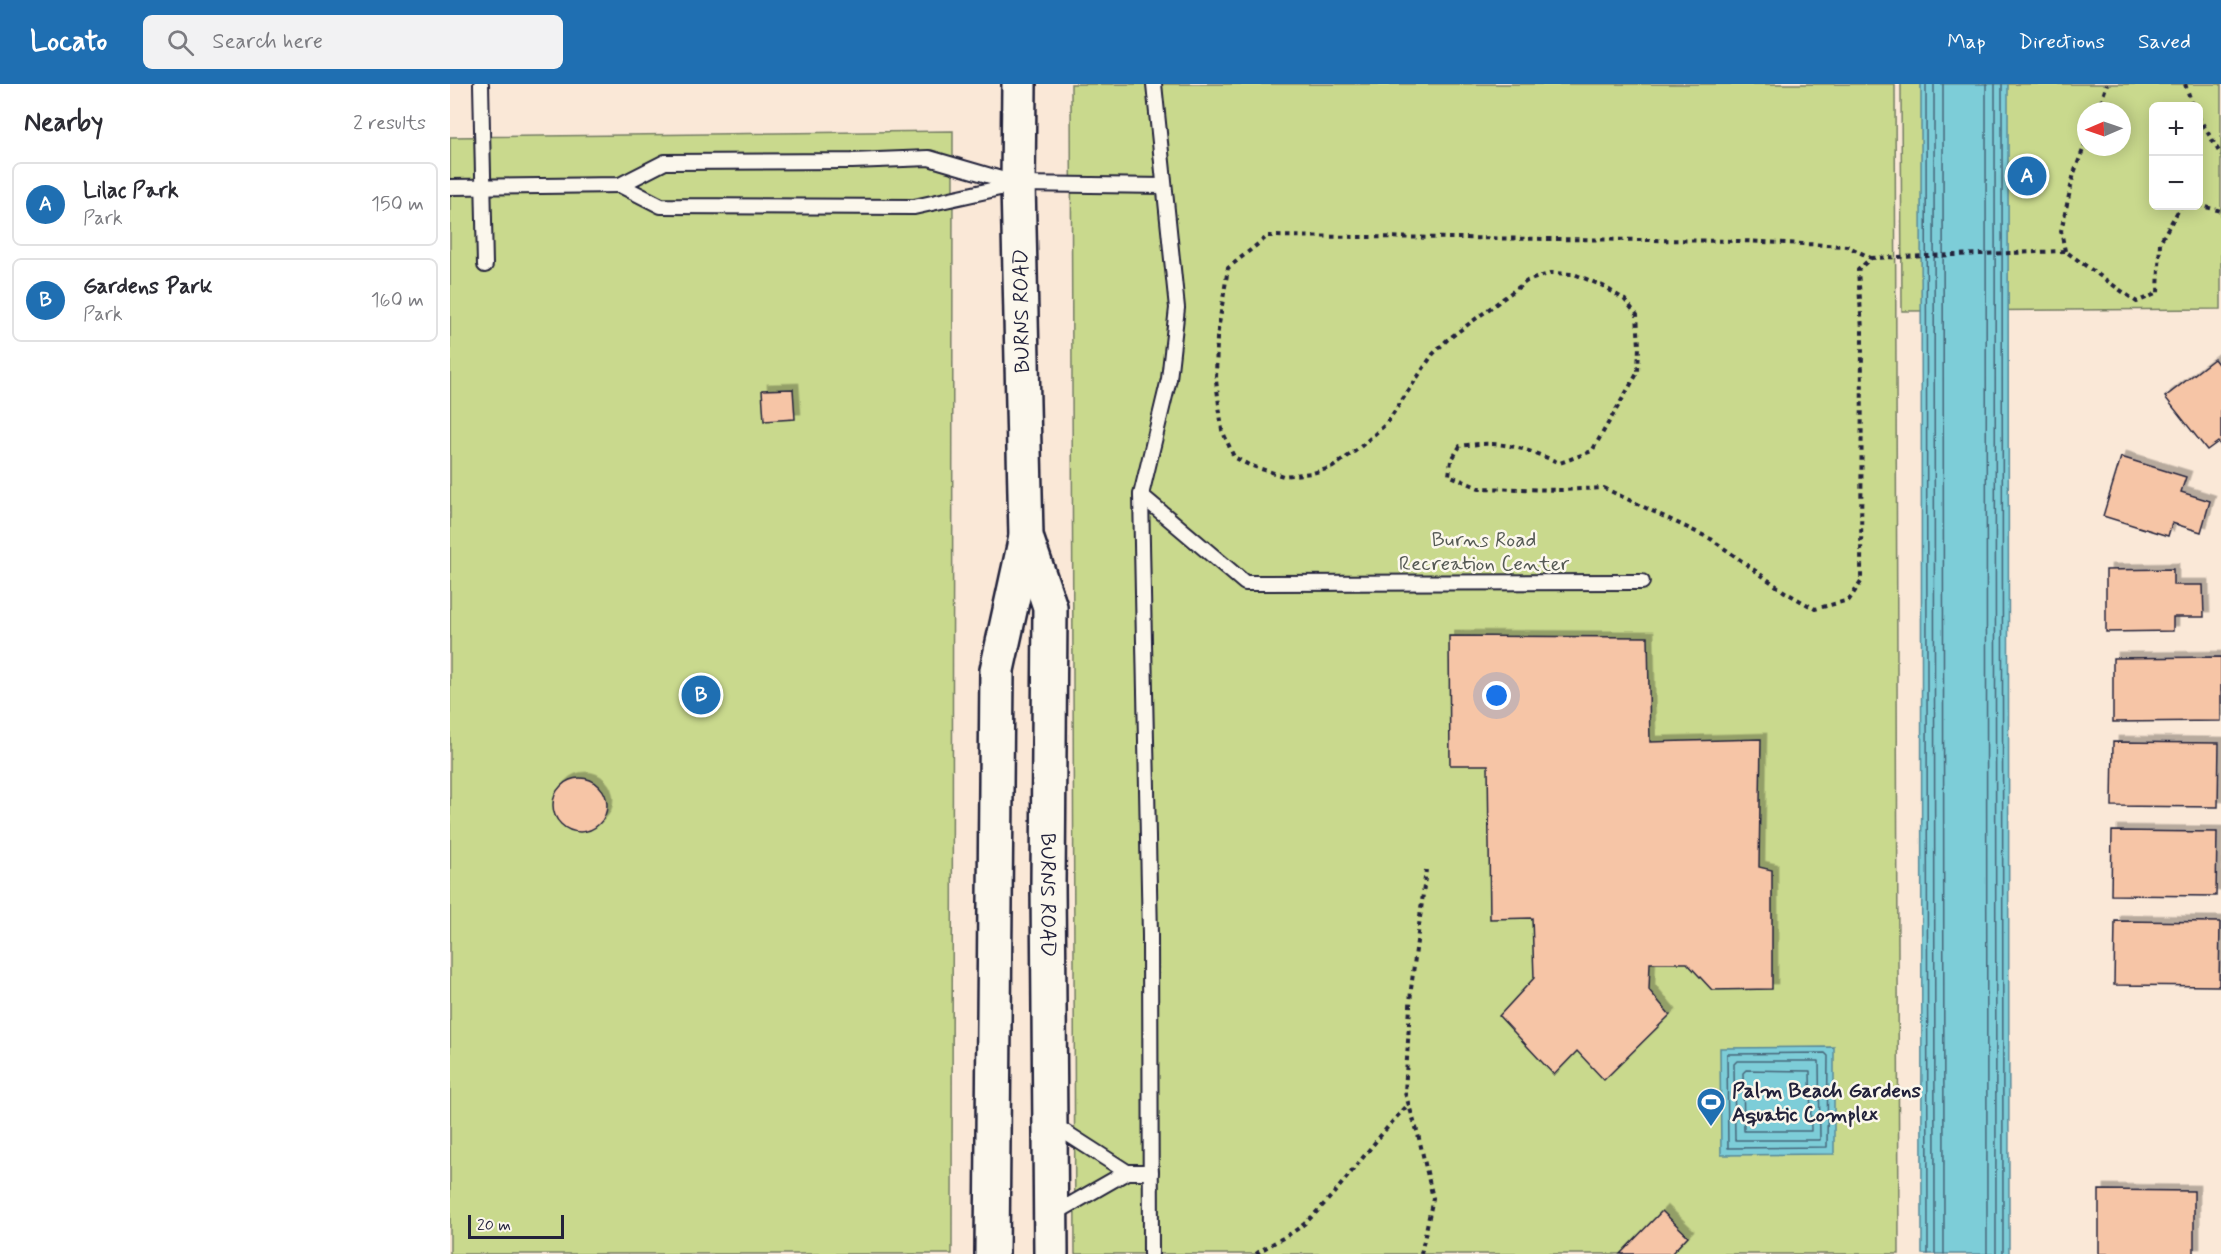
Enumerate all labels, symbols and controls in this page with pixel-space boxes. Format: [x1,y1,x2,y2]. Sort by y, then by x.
search box [143,15,563,69]
text: Locato [30,24,107,61]
icon: search [164,26,197,59]
text: Search here [212,28,323,56]
text: Map [1947,28,1986,56]
text: Directions [2019,28,2105,56]
text: Saved [2138,28,2191,56]
north arrow [2077,102,2131,156]
map controls [2149,102,2203,210]
button: + [2149,102,2203,156]
text: Nearby [24,106,103,140]
text: 2 results [353,110,426,137]
pin: A [2008,154,2046,199]
button: − [2149,156,2203,210]
text: Lilac Park [83,177,179,205]
text: A [39,191,52,218]
text: 150 m [371,191,424,218]
text: Park [83,205,123,232]
street label: BURNS ROAD [1007,249,1037,373]
text: Gardens Park [83,273,212,301]
text: B [39,287,52,314]
text: 160 m [371,287,424,314]
text: Park [83,301,123,328]
park label: Burns Road Recreation Center [1399,526,1570,578]
pin: B [682,672,720,718]
your location [1482,681,1511,710]
street label: BURNS ROAD [1033,833,1062,957]
place label: Palm Beach Gardens Aquatic Complex [1732,1077,1921,1129]
sports icon: Palm Beach Gardens Aquatic Complex [1695,1086,1727,1128]
scale bar [468,1212,564,1240]
text: 20 m [477,1215,511,1236]

